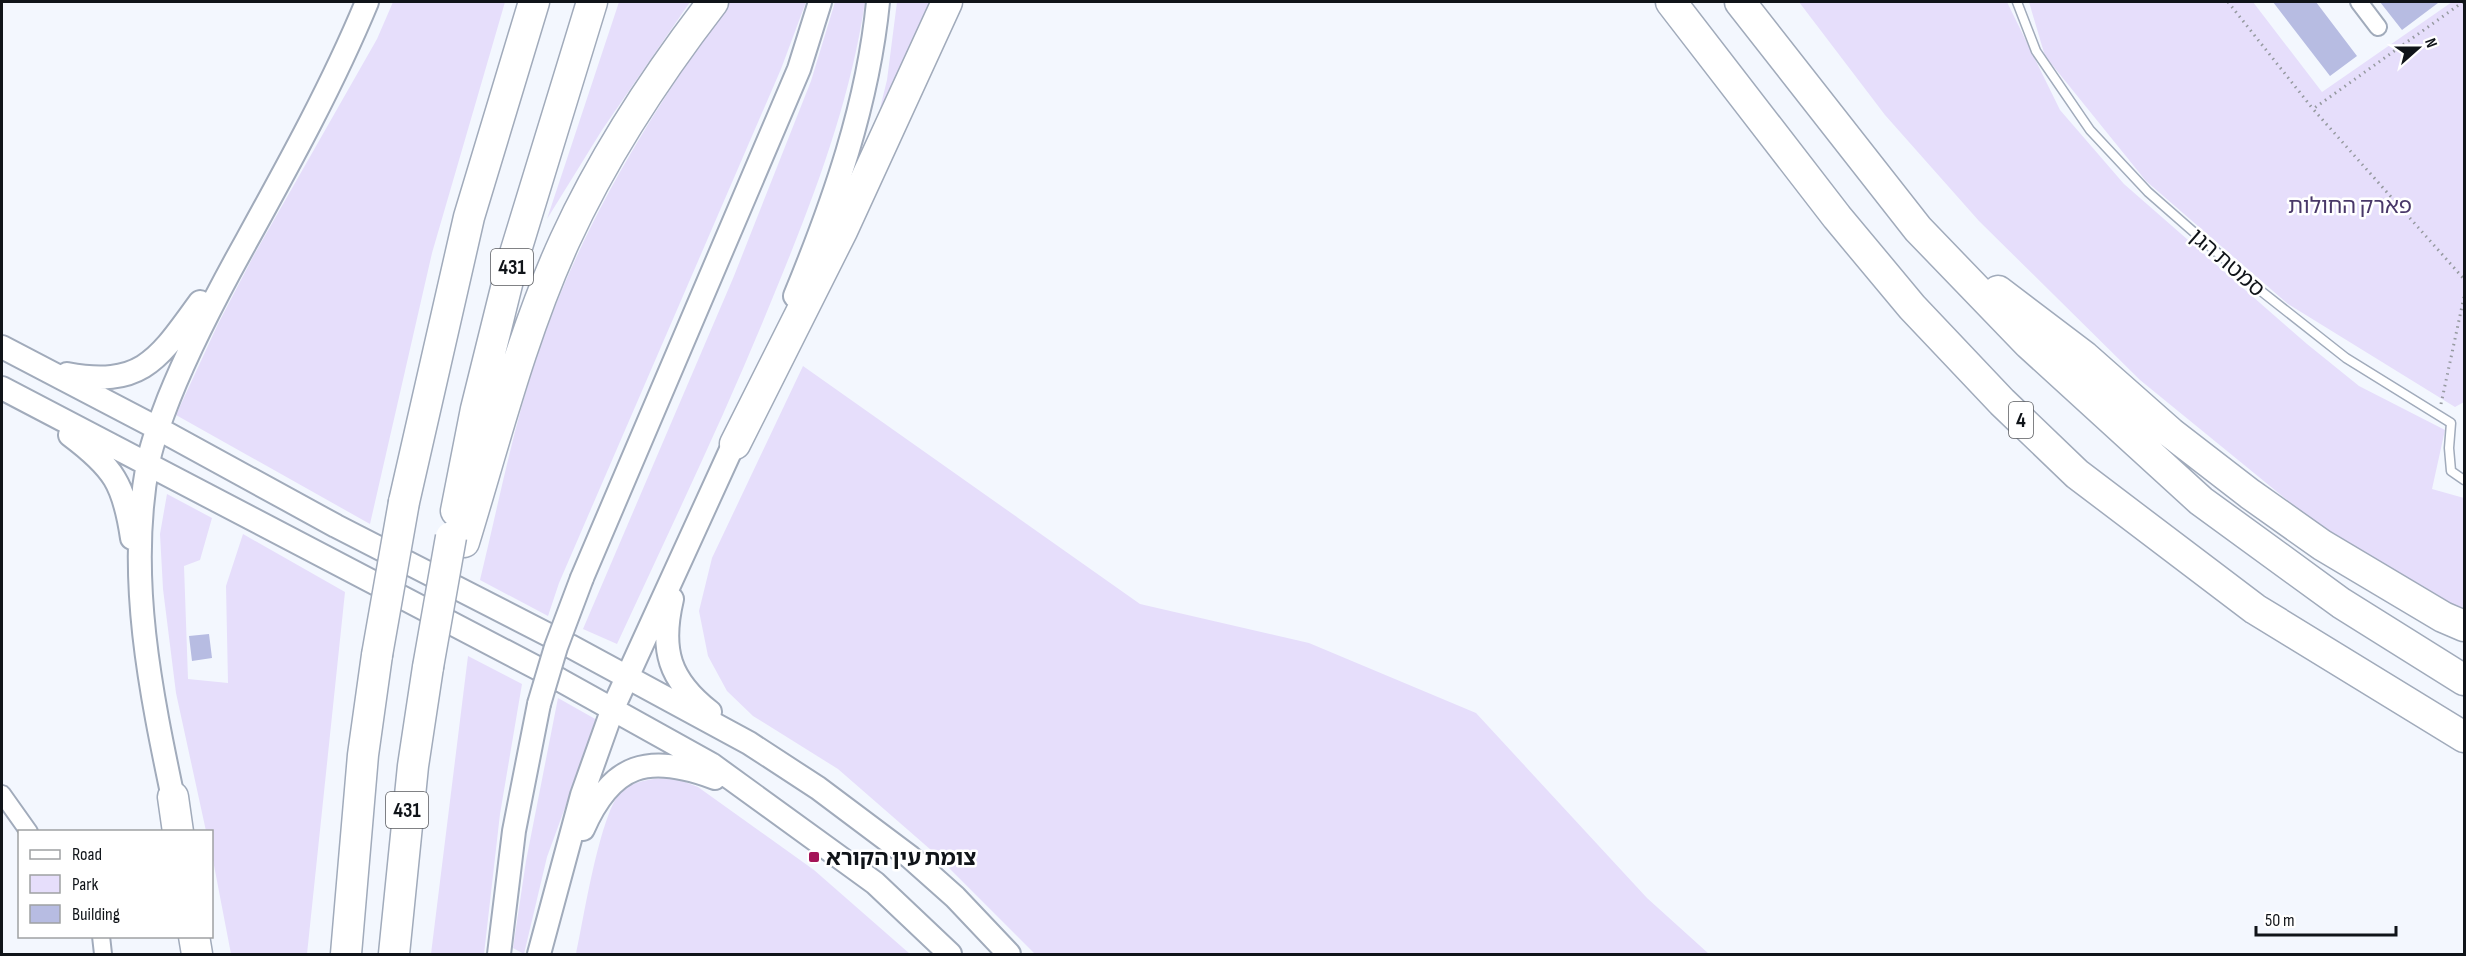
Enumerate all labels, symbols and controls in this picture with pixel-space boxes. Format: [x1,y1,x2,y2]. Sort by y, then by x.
north arrow [2388,18,2448,78]
text: N [2420,36,2441,51]
park label: פארק החולות [2288,193,2412,220]
street label: סמטת הגן [2184,223,2270,303]
road number: 431 [491,249,533,285]
road number: 4 [2009,402,2033,438]
road number: 431 [386,792,428,828]
legend [18,830,213,938]
text: Road [72,844,102,865]
place label: צומת עין הקורא [826,845,976,872]
marker: צומת עין הקורא [807,850,821,864]
text: Park [72,874,98,895]
scale bar [2256,899,2396,937]
text: Building [72,904,120,925]
text: 50 m [2265,910,2295,931]

